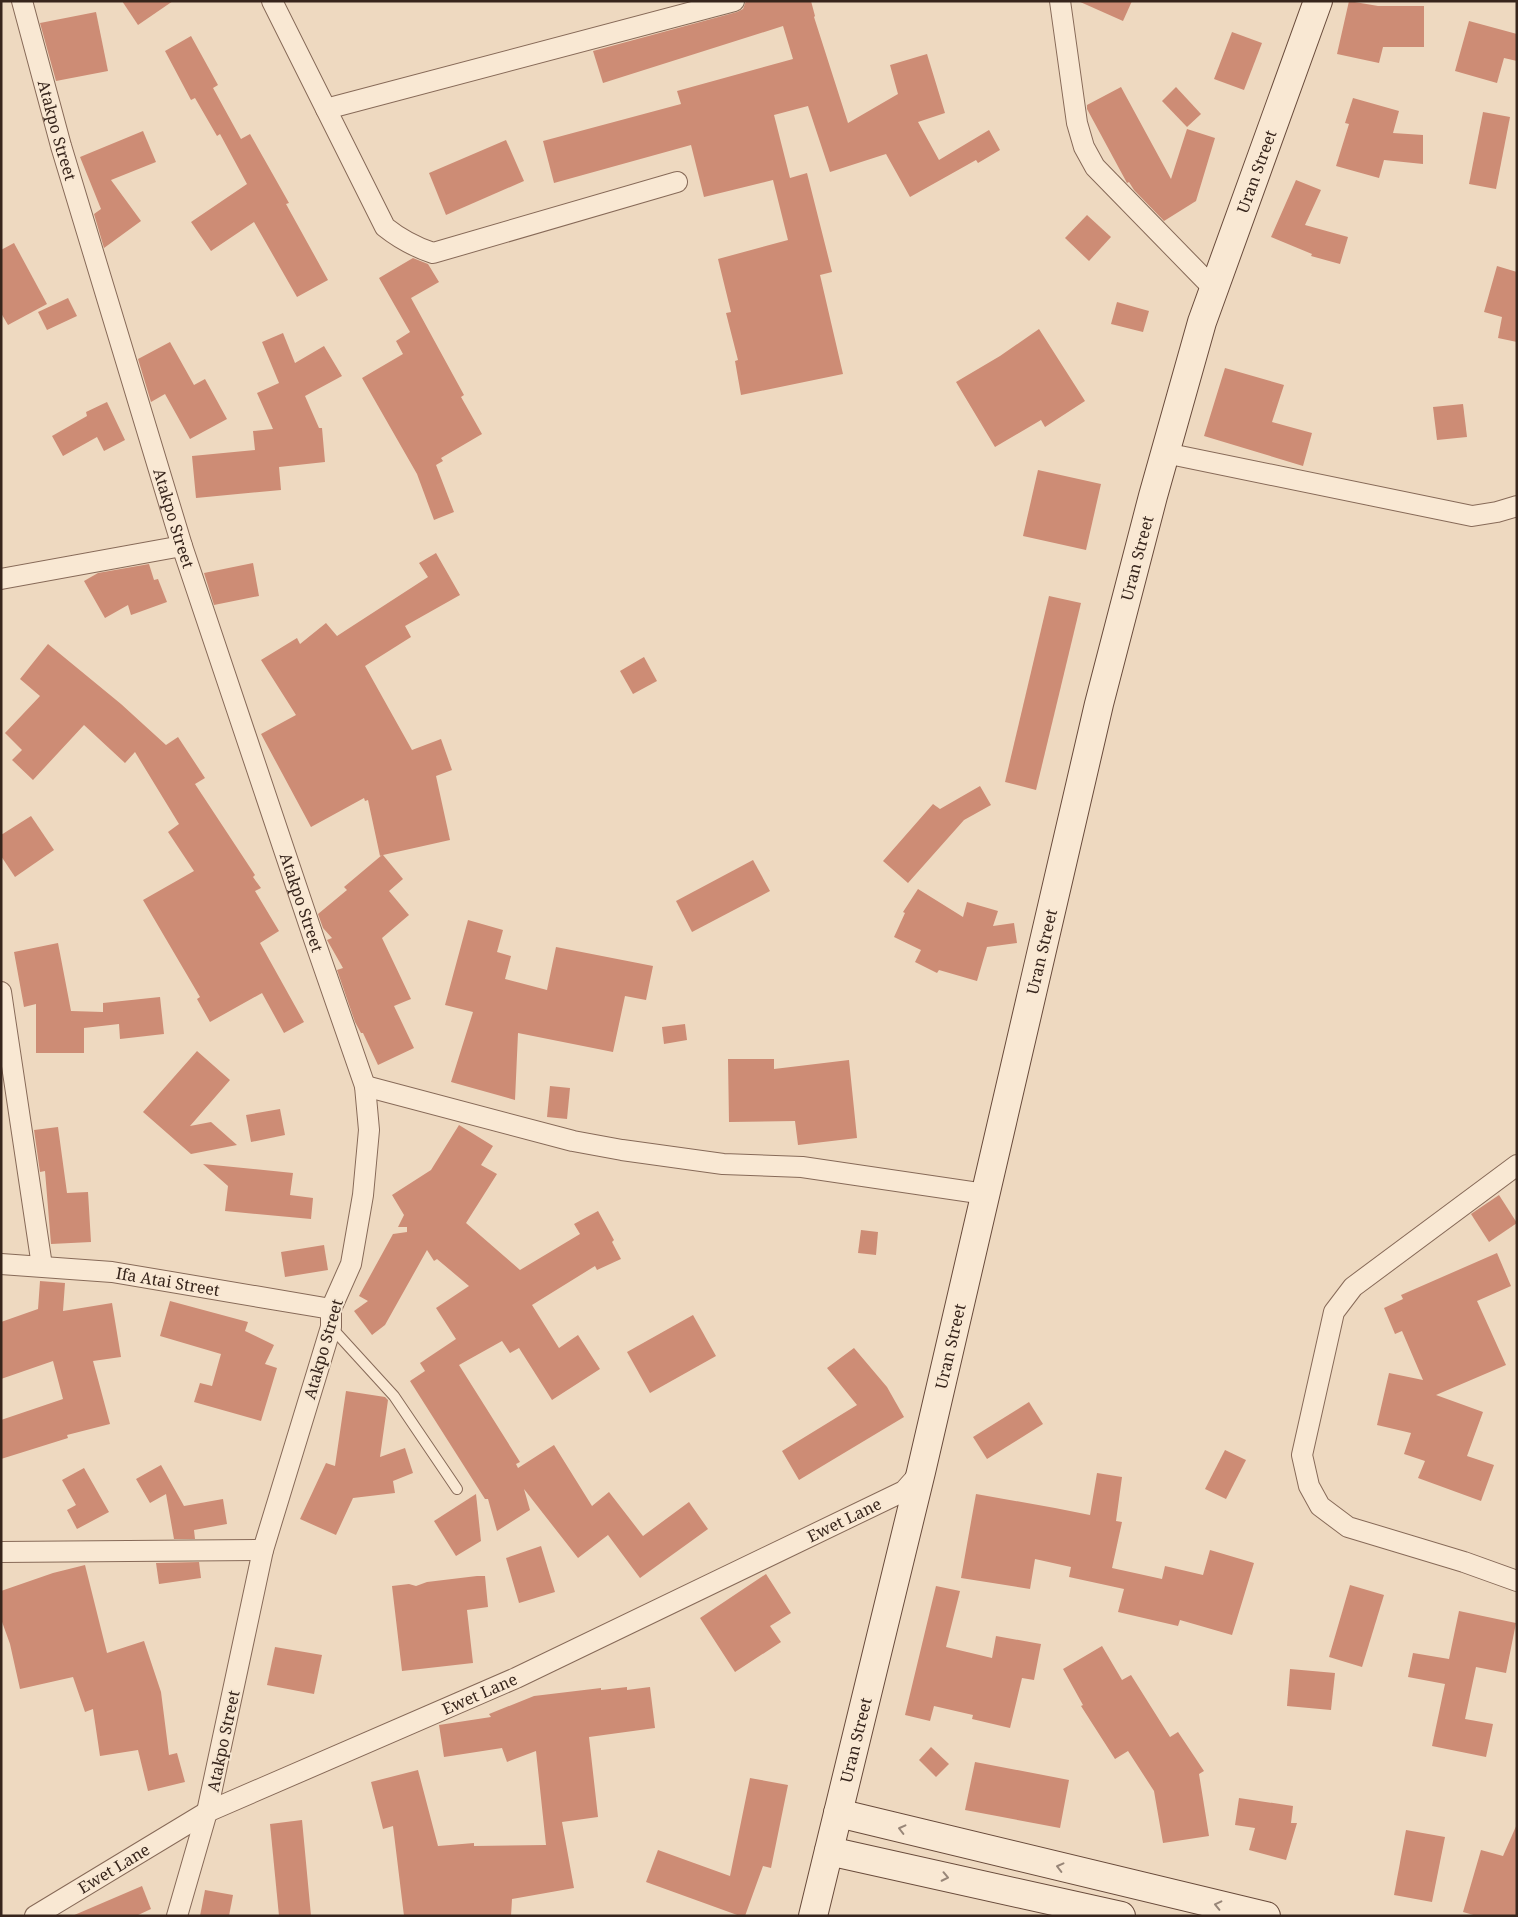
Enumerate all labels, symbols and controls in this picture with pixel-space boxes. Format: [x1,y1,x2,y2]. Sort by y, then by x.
street label: Atakpo Street [33,78,82,183]
street label: Uran Street [1231,127,1282,216]
street label: Atakpo Street [148,466,200,571]
street label: Uran Street [1115,513,1159,603]
street label: Atakpo Street [275,850,329,955]
street label: Uran Street [1021,907,1062,997]
street label: Ifa Atai Street [114,1262,222,1301]
street label: Atakpo Street [298,1296,348,1402]
street label: Uran Street [930,1301,971,1391]
street label: Ewet Lane [803,1493,885,1547]
street label: Ewet Lane [438,1668,521,1720]
street label: Atakpo Street [202,1688,245,1794]
street label: Uran Street [835,1695,877,1785]
one-way arrow [898,1824,907,1835]
street label: Ewet Lane [74,1838,154,1899]
one-way arrow [1056,1862,1065,1873]
one-way arrow [940,1871,949,1882]
one-way arrow [1214,1900,1223,1911]

